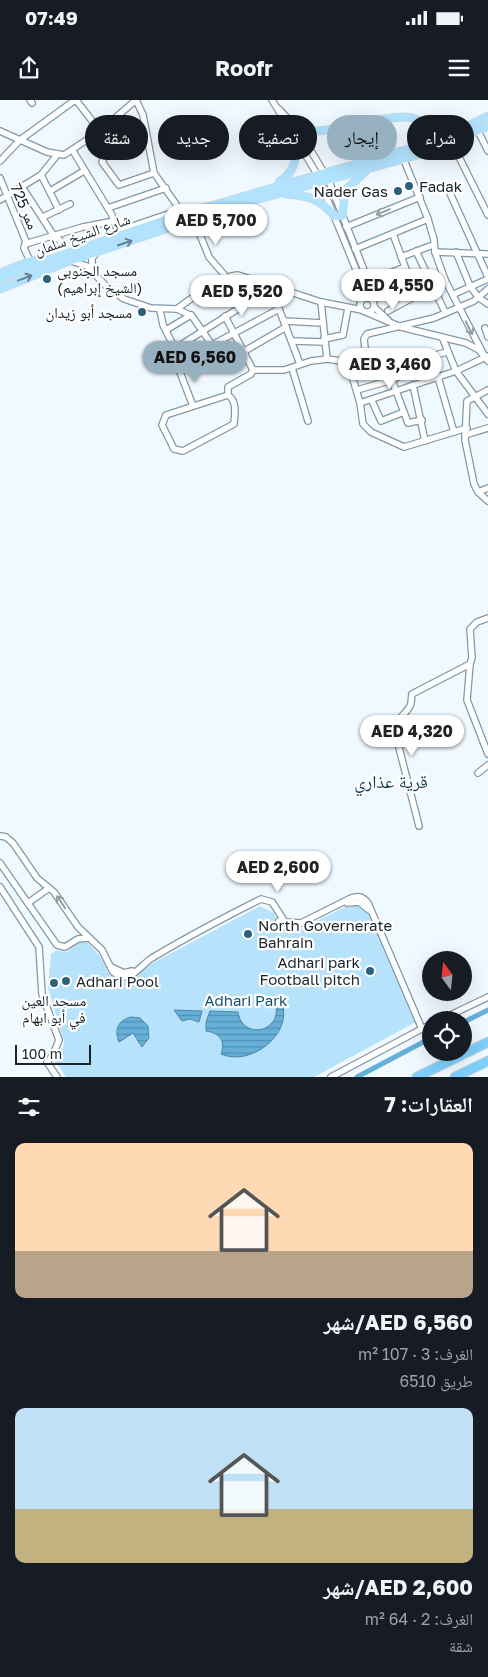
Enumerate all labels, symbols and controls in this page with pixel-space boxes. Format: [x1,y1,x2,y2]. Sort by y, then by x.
text: 07:49 [25,6,78,29]
icon: share [15,54,43,82]
text: Roofr [215,54,273,81]
icon: menu [445,54,473,82]
chip: شقة [85,115,148,160]
chip: جديد [158,115,229,160]
chip: تصفية [239,115,317,160]
chip: إيجار [327,115,397,160]
chip: شراء [407,115,474,160]
place label: Fadak [419,177,463,195]
street label: ممر 725 [6,180,43,232]
marker: Fadak [403,180,415,192]
place label: Nader Gas [314,182,388,200]
marker: Nader Gas [392,185,404,197]
pin: AED 5,700 [159,204,273,246]
one-way arrow [376,208,391,217]
street label: شارع الشيخ سلمان [32,209,133,261]
text: AED 5,700 [175,210,257,230]
one-way arrow [117,238,133,247]
place label: مسجد الجنوبي (الشيخ إبراهيم) [57,261,143,298]
pin: AED 4,550 [336,268,450,311]
one-way arrow [16,273,32,282]
marker: مسجد الجنوبي (الشيخ إبراهيم) [41,273,53,285]
pin: AED 5,520 [185,274,299,317]
text: AED 4,550 [352,275,434,295]
text: AED 5,520 [201,281,283,301]
place label: مسجد أبو زيدان [45,303,132,323]
marker: مسجد أبو زيدان [136,306,148,318]
one-way arrow [464,320,474,335]
pin: AED 6,560 [138,340,252,383]
text: AED 6,560 [154,347,236,367]
pin: AED 3,460 [333,348,447,390]
text: AED 3,460 [349,354,431,374]
pin: AED 4,320 [355,714,469,757]
text: AED 4,320 [371,721,453,741]
district label: قرية عذاري [354,770,428,797]
pin: AED 2,600 [221,850,335,893]
text: AED 2,600 [237,857,319,877]
one-way arrow [56,896,66,910]
place label: North Governerate Bahrain [258,916,392,951]
marker: North Governerate Bahrain [242,928,254,940]
north arrow [422,951,472,1001]
map controls [422,951,472,1061]
place label: Adhari park Football pitch [260,953,361,988]
marker: Adhari park Football pitch [364,965,376,977]
place label: Adhari Pool [76,972,159,990]
marker: Adhari Pool [60,975,72,987]
marker: مسجد العين في أبو ابهام [48,977,60,989]
place label: مسجد العين في أبو ابهام [22,991,87,1030]
park label: Adhari Park [205,991,288,1009]
button: locate [422,1011,472,1061]
scale bar [15,1042,91,1065]
text: 100 m [22,1045,62,1062]
text: العقارات: 7 [384,1091,473,1117]
icon: filters [15,1093,43,1121]
icon: home [199,1175,289,1265]
text: AED 6,560/شهر [323,1309,473,1335]
text: الغرف: 3 · 107 m² [358,1344,473,1364]
text: طريق 6510 [400,1371,473,1391]
icon: home [199,1440,289,1530]
text: AED 2,600/شهر [323,1574,473,1600]
text: الغرف: 2 · 64 m² [365,1609,473,1629]
text: شقة [449,1636,473,1656]

